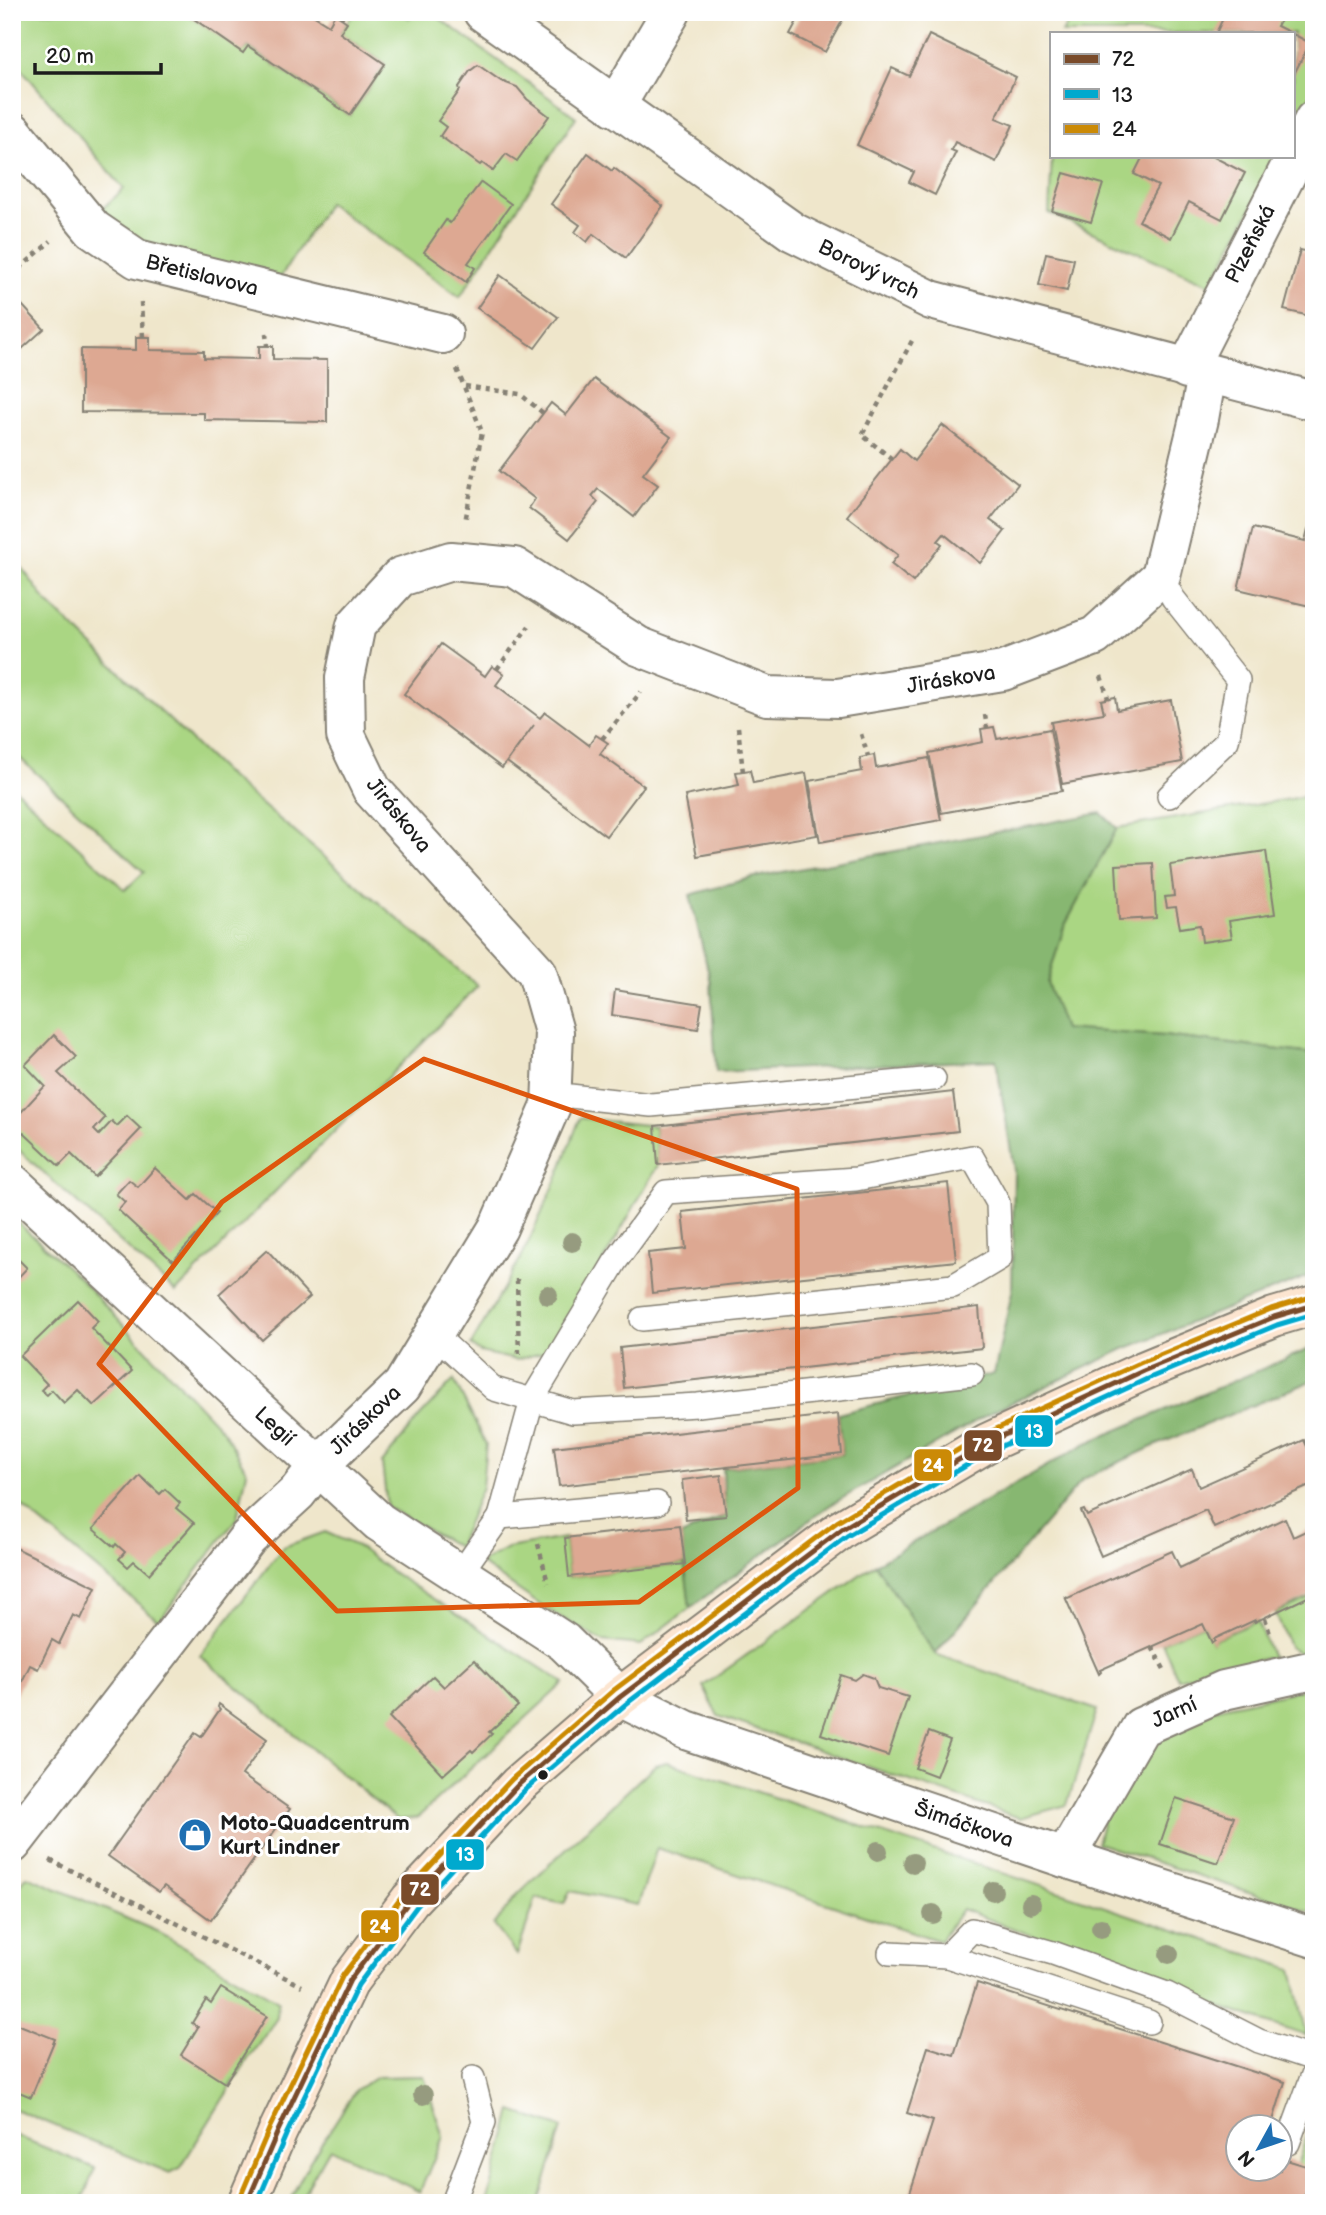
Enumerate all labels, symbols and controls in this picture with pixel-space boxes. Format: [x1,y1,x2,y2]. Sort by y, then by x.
scale bar [35,32,161,76]
legend [1050,32,1294,158]
text: 20 m [46,44,94,69]
text: 72 [1112,47,1135,72]
text: 13 [1112,83,1133,108]
text: 24 [1112,117,1137,142]
street label: Plzeňská [1220,201,1281,288]
street label: Borový vrch [814,234,924,305]
street label: Břetislavova [143,249,261,302]
street label: Jiráskova [905,660,997,699]
street label: Jiráskova [361,773,436,858]
street label: Jiráskova [325,1380,406,1460]
street label: Legií [249,1402,301,1452]
line badge: 13 [1014,1414,1054,1448]
text: 13 [1024,1421,1044,1444]
line badge: 72 [963,1429,1003,1462]
text: 72 [972,1435,995,1458]
line badge: 24 [913,1448,953,1482]
text: 24 [922,1455,944,1478]
street label: Jarní [1148,1691,1202,1733]
unlabelled marker [536,1768,550,1782]
street label: Šimáčkova [911,1796,1017,1853]
place label: Moto-Quadcentrum Kurt Lindner [220,1811,410,1860]
shop icon: Moto-Quadcentrum Kurt Lindner [176,1816,214,1854]
line badge: 13 [445,1838,485,1871]
text: 13 [455,1844,475,1867]
line badge: 72 [400,1873,440,1906]
text: 72 [409,1879,432,1902]
line badge: 24 [360,1909,400,1943]
text: 24 [369,1916,391,1939]
north arrow [1224,2114,1294,2184]
text: N [1234,2145,1261,2171]

